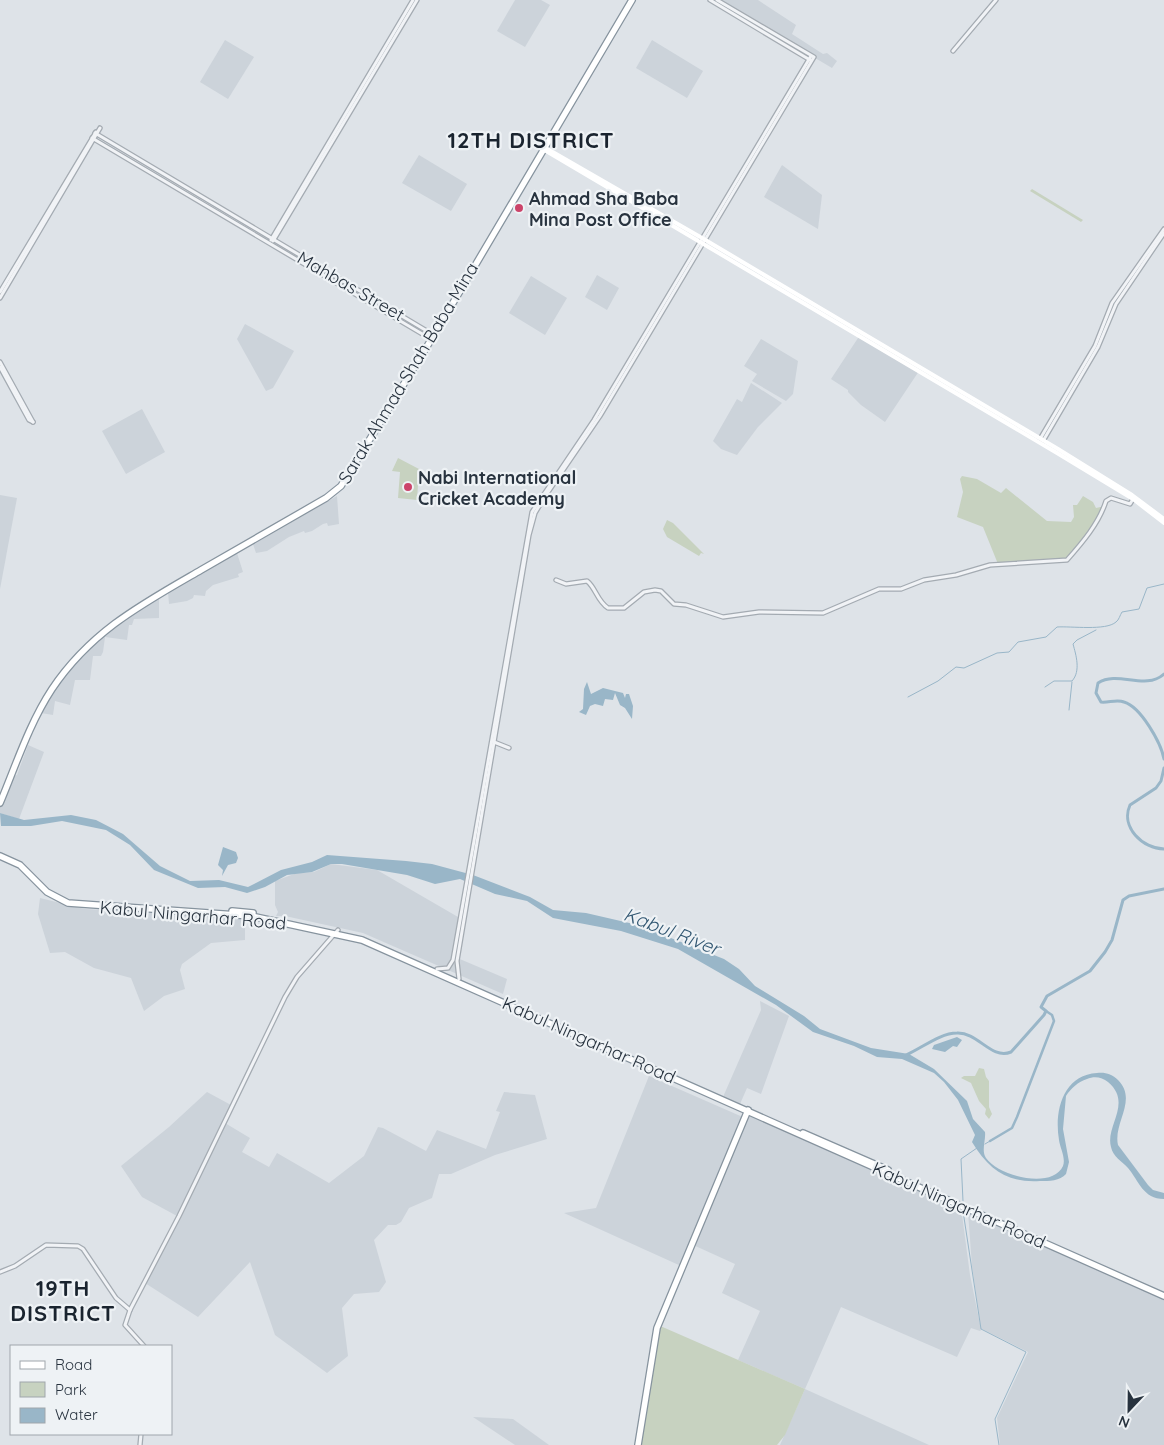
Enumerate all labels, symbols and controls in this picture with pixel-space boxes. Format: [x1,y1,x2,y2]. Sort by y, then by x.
district label: 12TH DISTRICT [447,126,615,154]
place label: Ahmad Sha Baba Mina Post Office [529,187,679,231]
marker: Ahmad Sha Baba Mina Post Office [513,202,525,214]
street label: Mahbas Street [293,246,409,326]
street label: Sarak Ahmad Shah Baba Mina [333,258,483,488]
place label: Nabi International Cricket Academy [418,466,576,510]
marker: Nabi International Cricket Academy [402,481,414,493]
street label: Kabul Ningarhar Road [99,895,287,935]
water label: Kabul River [621,902,726,961]
street label: Kabul Ningarhar Road [499,991,679,1089]
street label: Kabul Ningarhar Road [869,1156,1049,1254]
district label: 19TH DISTRICT [10,1274,116,1327]
legend [10,1345,172,1435]
text: Road [55,1355,92,1374]
text: Park [55,1380,87,1399]
north arrow [1104,1385,1154,1435]
text: Water [55,1405,98,1424]
text: N [1116,1412,1132,1432]

